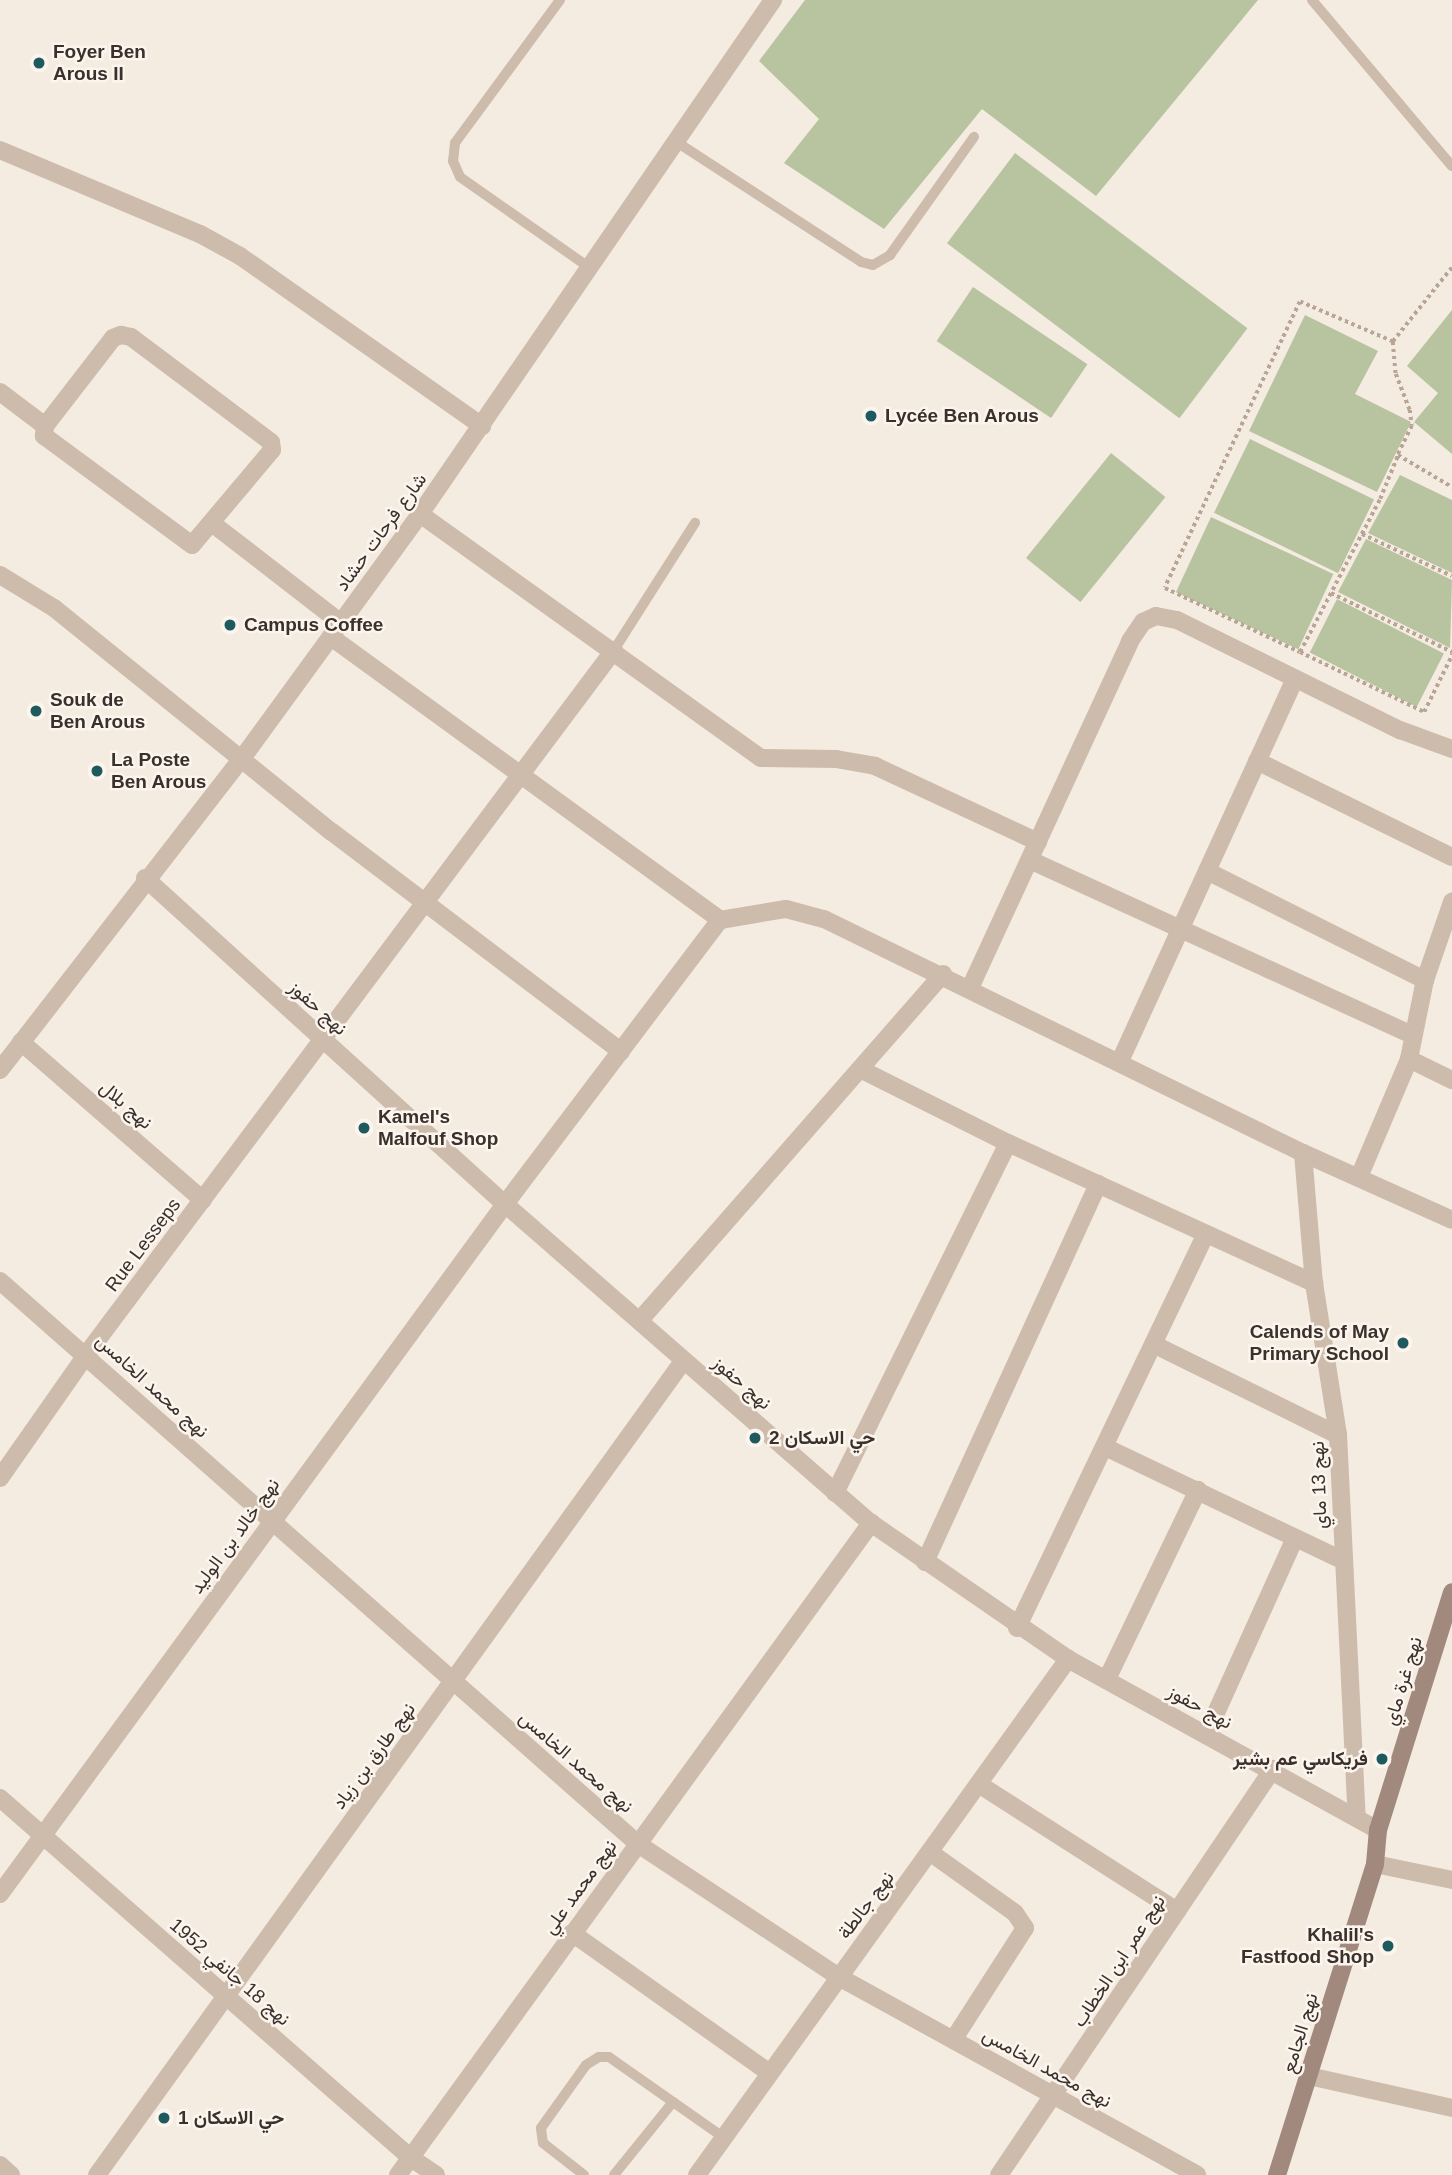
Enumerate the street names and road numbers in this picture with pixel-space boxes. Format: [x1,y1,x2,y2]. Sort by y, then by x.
street label: شارع فرحات حشاد [330,468,432,596]
street label: نهج حفوز [284,976,352,1040]
street label: نهج بلال [95,1076,157,1134]
street label: Rue Lesseps [101,1194,185,1296]
street label: نهج محمد الخامس [91,1329,213,1443]
street label: نهج حفوز [708,1351,776,1415]
street label: نهج 13 ماي [1306,1441,1332,1529]
street label: نهج خالد بن الوليد [185,1474,285,1598]
street label: نهج غرة ماي [1379,1634,1427,1728]
street label: نهج حفوز [1164,1680,1236,1734]
street label: نهج طارق بن زياد [328,1698,420,1814]
street label: نهج محمد الخامس [514,1706,638,1818]
street label: نهج محمد علي [538,1835,622,1939]
street label: نهج جالطة [833,1867,899,1943]
street label: نهج عمر ابن الخطاب [1068,1891,1170,2031]
street label: نهج 18 جانفي 1952 [165,1914,295,2030]
street label: نهج الجامع [1277,1990,1323,2076]
street label: نهج محمد الخامس [978,2023,1116,2113]

